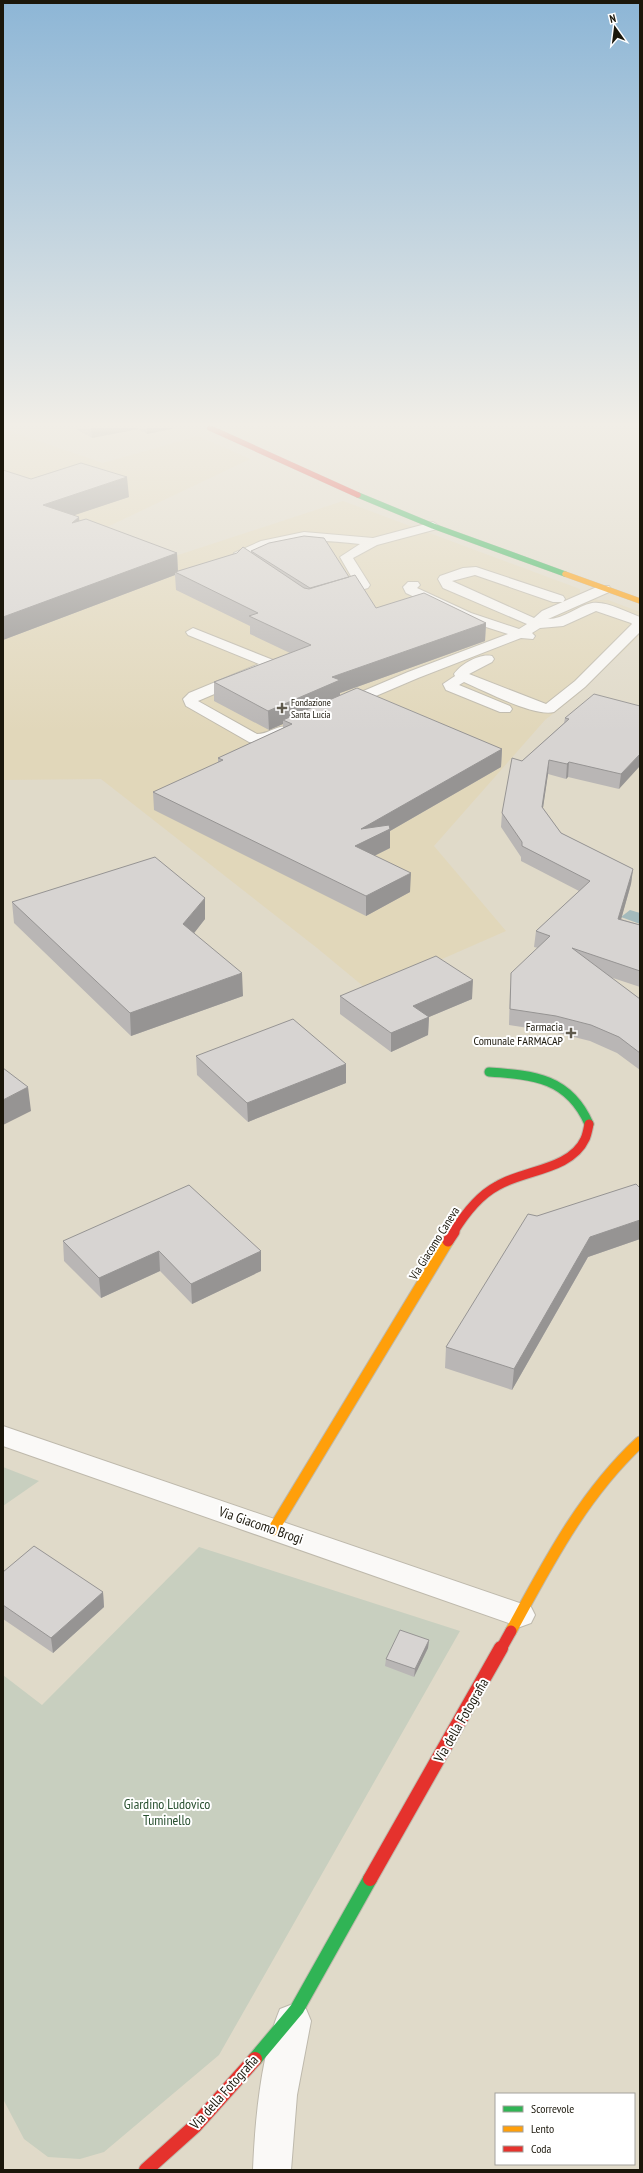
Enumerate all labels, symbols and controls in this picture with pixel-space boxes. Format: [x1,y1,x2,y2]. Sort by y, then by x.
north arrow [595,8,635,48]
text: N [608,11,617,26]
place label: Fondazione Santa Lucia [291,696,331,721]
marker: Fondazione Santa Lucia [276,702,288,714]
place label: Farmacia Comunale FARMACAP [474,1019,564,1048]
marker: Farmacia Comunale FARMACAP [566,1028,576,1038]
street label: Via Giacomo Caneva [405,1204,463,1283]
street label: Via Giacomo Brogi [215,1502,306,1548]
street label: Via della Fotografia [429,1675,492,1766]
park label: Giardino Ludovico Tuminello [124,1795,210,1829]
street label: Via della Fotografia [185,2051,262,2134]
legend [495,2093,635,2165]
text: Scorrevole [531,2101,574,2116]
text: Lento [531,2121,554,2136]
text: Coda [531,2141,552,2156]

